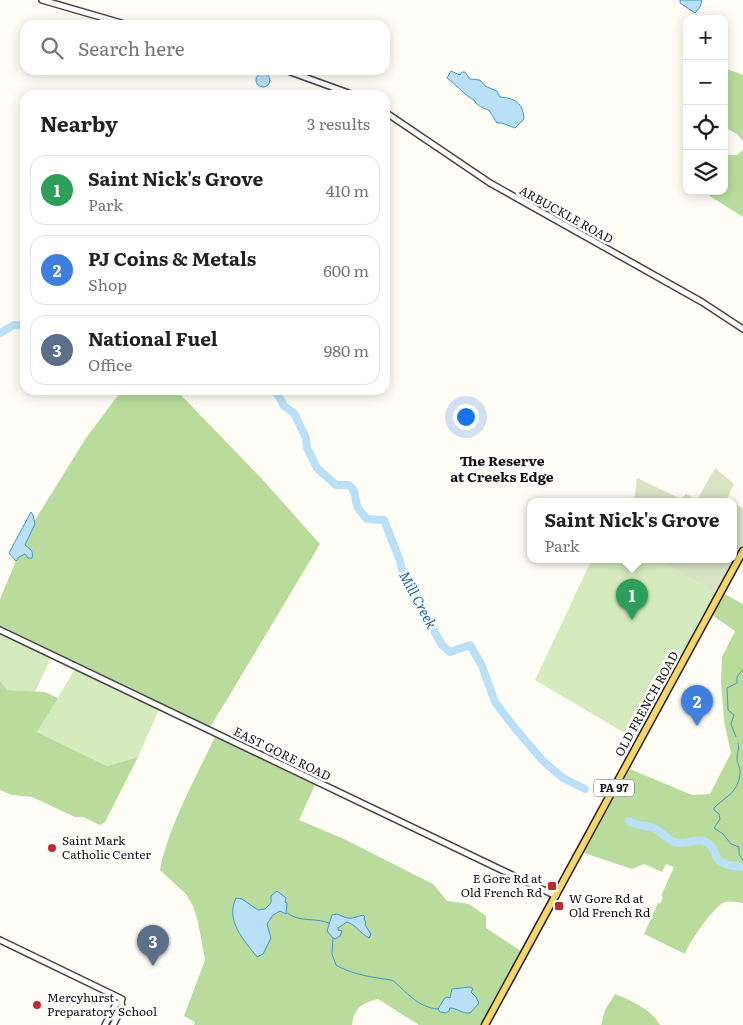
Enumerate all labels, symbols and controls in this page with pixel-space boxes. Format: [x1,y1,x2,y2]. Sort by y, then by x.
map controls [683,15,728,195]
button: + [683,15,728,60]
search box [20,20,390,75]
icon: search [38,34,66,62]
text: Search here [78,34,185,62]
button: − [683,60,728,105]
button: locate [683,105,728,150]
text: Nearby [40,107,118,138]
text: 3 results [307,111,370,135]
button: layers [683,150,728,195]
text: Saint Nick's Grove [88,164,263,192]
text: 1 [54,178,60,202]
text: 410 m [326,178,369,202]
street label: ARBUCKLE ROAD [516,181,617,247]
text: Park [88,192,123,216]
text: PJ Coins & Metals [88,244,256,272]
text: 2 [53,258,61,282]
text: 600 m [323,258,369,282]
text: Shop [88,272,127,296]
text: National Fuel [88,324,218,352]
text: 3 [53,338,61,362]
text: 980 m [324,338,369,362]
text: Office [88,352,132,376]
your location [453,404,479,430]
district label: The Reserve at Creeks Edge [450,450,554,486]
popup [527,498,737,563]
text: Saint Nick's Grove [544,505,720,533]
text: Park [544,533,580,557]
water label: Mill Creek [395,567,443,632]
pin: 1 [616,579,648,620]
street label: OLD FRENCH ROAD [610,648,683,759]
pin: 2 [681,685,713,726]
street label: EAST GORE ROAD [231,722,334,784]
road number: PA 97 [594,780,634,796]
place label: Saint Mark Catholic Center [62,831,151,863]
marker: Saint Mark Catholic Center [46,842,58,854]
place label: E Gore Rd at Old French Rd [461,869,543,901]
marker: E Gore Rd at Old French Rd [546,880,558,892]
place label: W Gore Rd at Old French Rd [569,889,651,921]
marker: W Gore Rd at Old French Rd [553,900,565,912]
pin: 3 [137,925,169,966]
place label: Mercyhurst Preparatory School [47,988,157,1020]
marker: Mercyhurst Preparatory School [31,999,43,1011]

